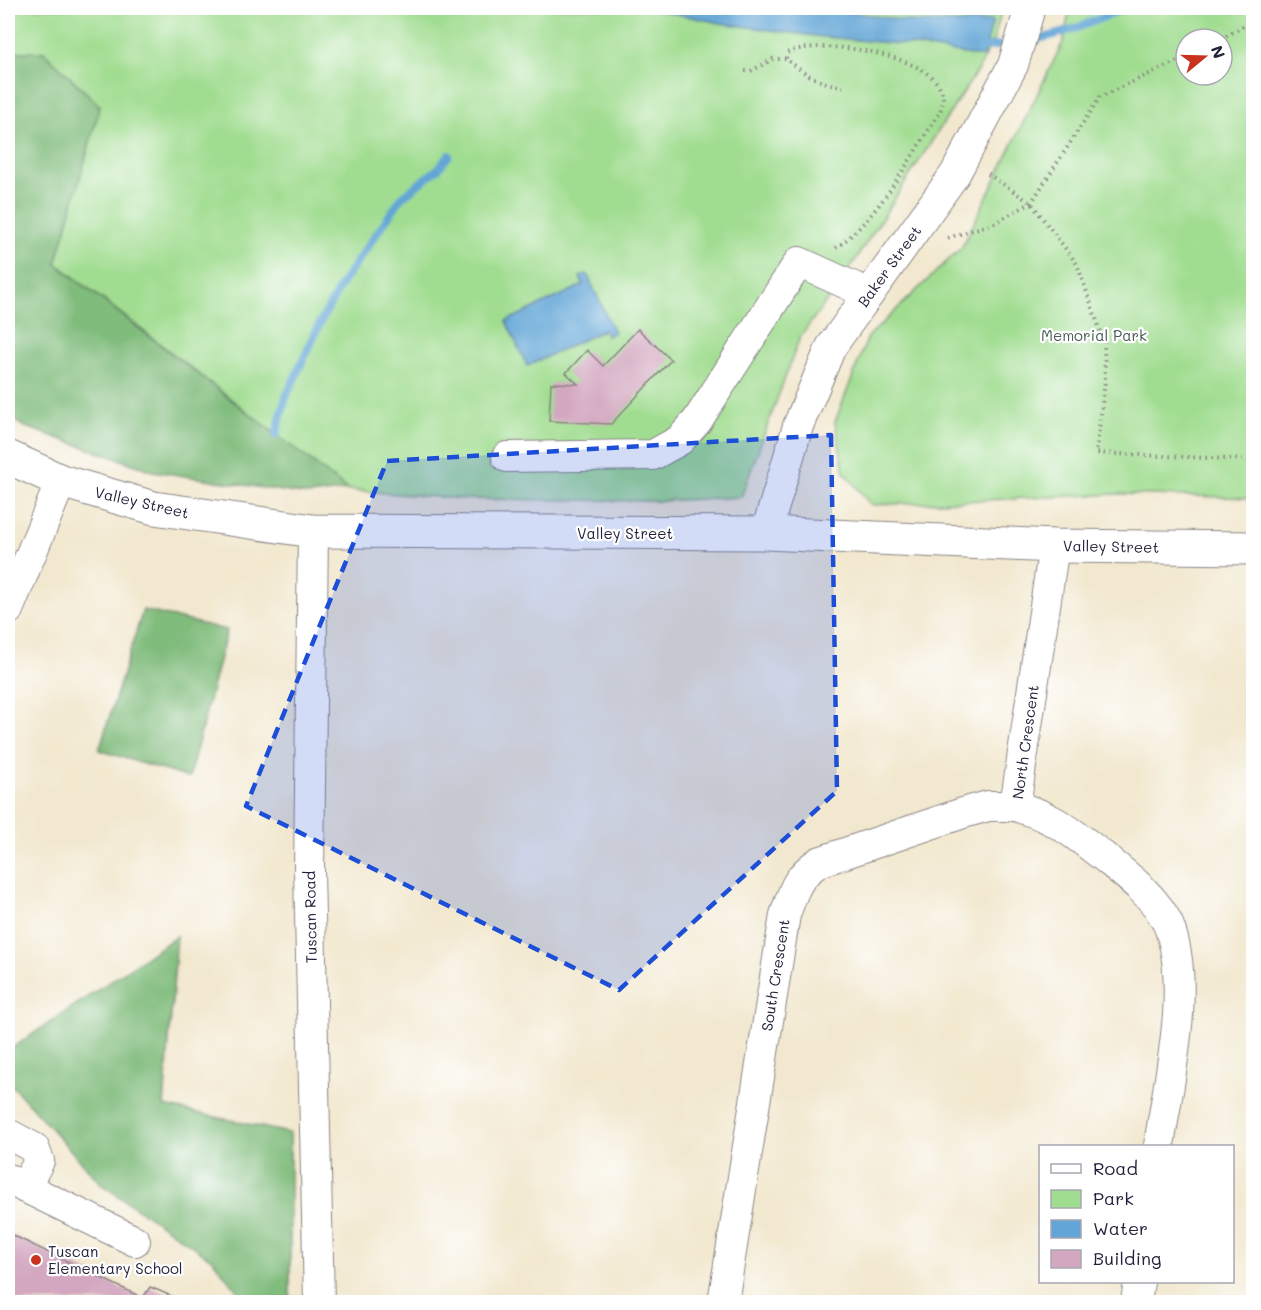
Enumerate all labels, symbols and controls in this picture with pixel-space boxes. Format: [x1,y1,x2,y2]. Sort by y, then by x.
north arrow [1174,27,1234,87]
text: N [1207,43,1231,61]
street label: Baker Street [853,221,925,311]
park label: Memorial Park [1041,325,1147,345]
street label: Valley Street [93,481,191,523]
street label: Valley Street [577,523,673,543]
street label: Valley Street [1063,535,1159,557]
street label: North Crescent [1007,684,1043,800]
street label: Tuscan Road [299,871,321,963]
street label: South Crescent [756,918,794,1032]
legend [1039,1145,1234,1283]
text: Road [1093,1156,1138,1180]
text: Park [1093,1186,1134,1210]
text: Water [1093,1216,1148,1240]
place label: Tuscan Elementary School [48,1241,183,1278]
text: Building [1093,1246,1161,1270]
marker: Tuscan Elementary School [29,1253,43,1267]

